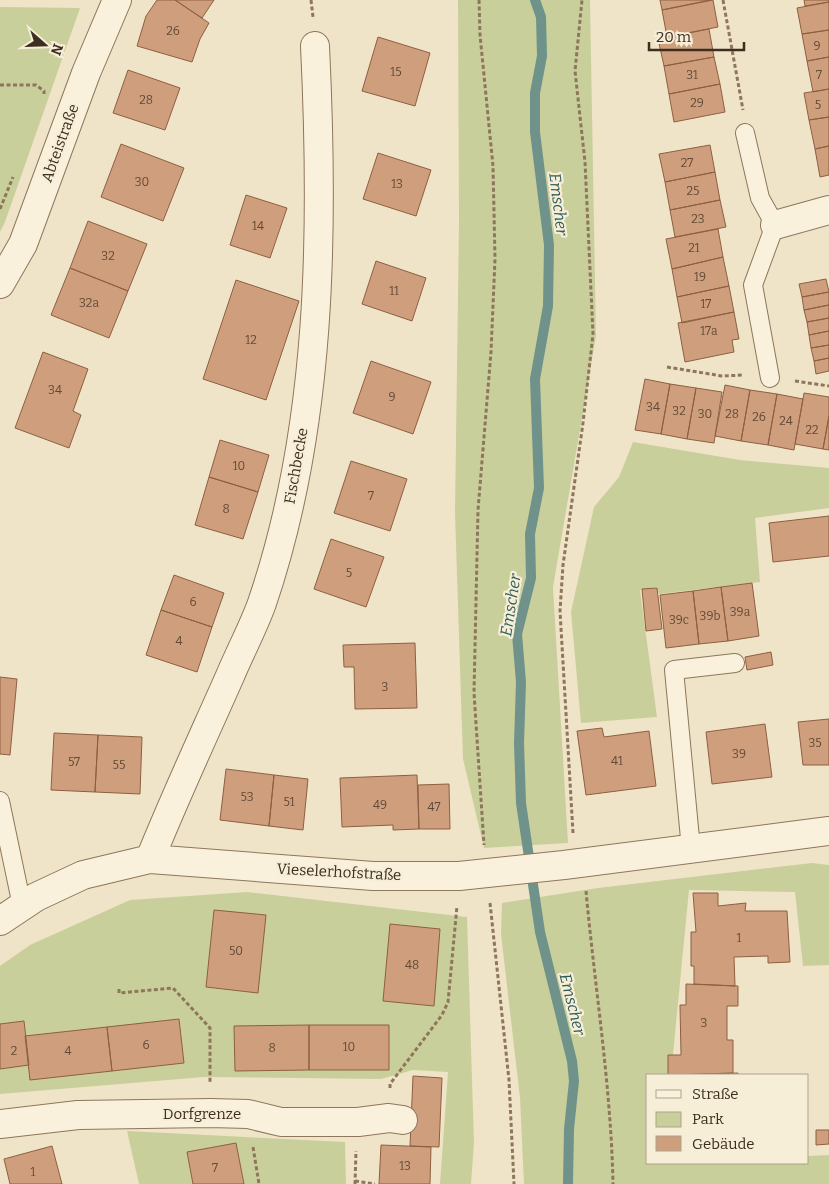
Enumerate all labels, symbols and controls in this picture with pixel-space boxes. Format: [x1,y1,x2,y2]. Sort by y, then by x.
north arrow [20,20,70,70]
scale bar [649,20,744,52]
house number: 26 [166,24,180,38]
text: 20 m [656,28,692,46]
house number: 9 [813,39,821,53]
text: N [47,41,67,57]
house number: 15 [390,65,402,79]
house number: 31 [686,68,698,82]
house number: 7 [816,68,822,82]
house number: 28 [139,93,153,107]
house number: 29 [690,96,704,110]
house number: 5 [815,98,821,112]
street label: Abteistraße [38,101,82,185]
house number: 27 [681,156,693,170]
water label: Emscher [545,172,572,238]
house number: 30 [135,175,149,189]
house number: 13 [391,177,403,191]
house number: 25 [687,184,699,198]
house number: 23 [691,212,705,226]
house number: 14 [252,219,264,233]
house number: 21 [688,241,700,255]
house number: 32 [101,249,115,263]
house number: 19 [694,270,706,284]
house number: 11 [389,284,399,298]
house number: 32a [79,296,99,310]
house number: 17 [701,297,711,311]
house number: 17a [700,324,718,338]
house number: 12 [245,333,257,347]
house number: 34 [48,383,62,397]
house number: 9 [388,390,396,404]
house number: 34 [646,400,660,414]
house number: 32 [672,404,686,418]
house number: 30 [698,407,712,421]
house number: 28 [725,407,739,421]
house number: 26 [752,410,766,424]
house number: 24 [779,414,793,428]
house number: 22 [805,423,819,437]
street label: Fischbecke [280,426,312,506]
house number: 10 [233,459,245,473]
house number: 7 [368,489,374,503]
house number: 8 [222,502,230,516]
house number: 5 [346,566,352,580]
water label: Emscher [496,571,525,638]
house number: 6 [189,595,197,609]
house number: 39a [730,605,751,619]
house number: 39b [700,609,720,623]
house number: 39c [669,613,689,627]
house number: 4 [175,634,183,648]
house number: 3 [382,680,389,694]
house number: 35 [808,736,822,750]
house number: 39 [732,747,746,761]
house number: 41 [611,754,623,768]
house number: 57 [68,755,80,769]
house number: 55 [113,758,125,772]
house number: 53 [241,790,254,804]
house number: 51 [283,795,295,809]
house number: 49 [373,798,387,812]
house number: 47 [428,800,440,814]
street label: Vieselerhofstraße [276,860,402,884]
house number: 1 [737,931,742,945]
house number: 50 [229,944,243,958]
house number: 48 [405,958,419,972]
water label: Emscher [556,971,590,1038]
house number: 3 [701,1016,708,1030]
house number: 6 [142,1038,150,1052]
house number: 10 [343,1040,355,1054]
house number: 8 [268,1041,276,1055]
house number: 2 [11,1044,17,1058]
house number: 4 [64,1044,72,1058]
legend [646,1074,809,1164]
text: Straße [692,1085,738,1103]
street label: Dorfgrenze [163,1105,241,1123]
text: Park [692,1110,724,1128]
text: Gebäude [692,1135,755,1153]
house number: 13 [399,1159,411,1173]
house number: 7 [212,1161,218,1175]
house number: 1 [31,1165,36,1179]

